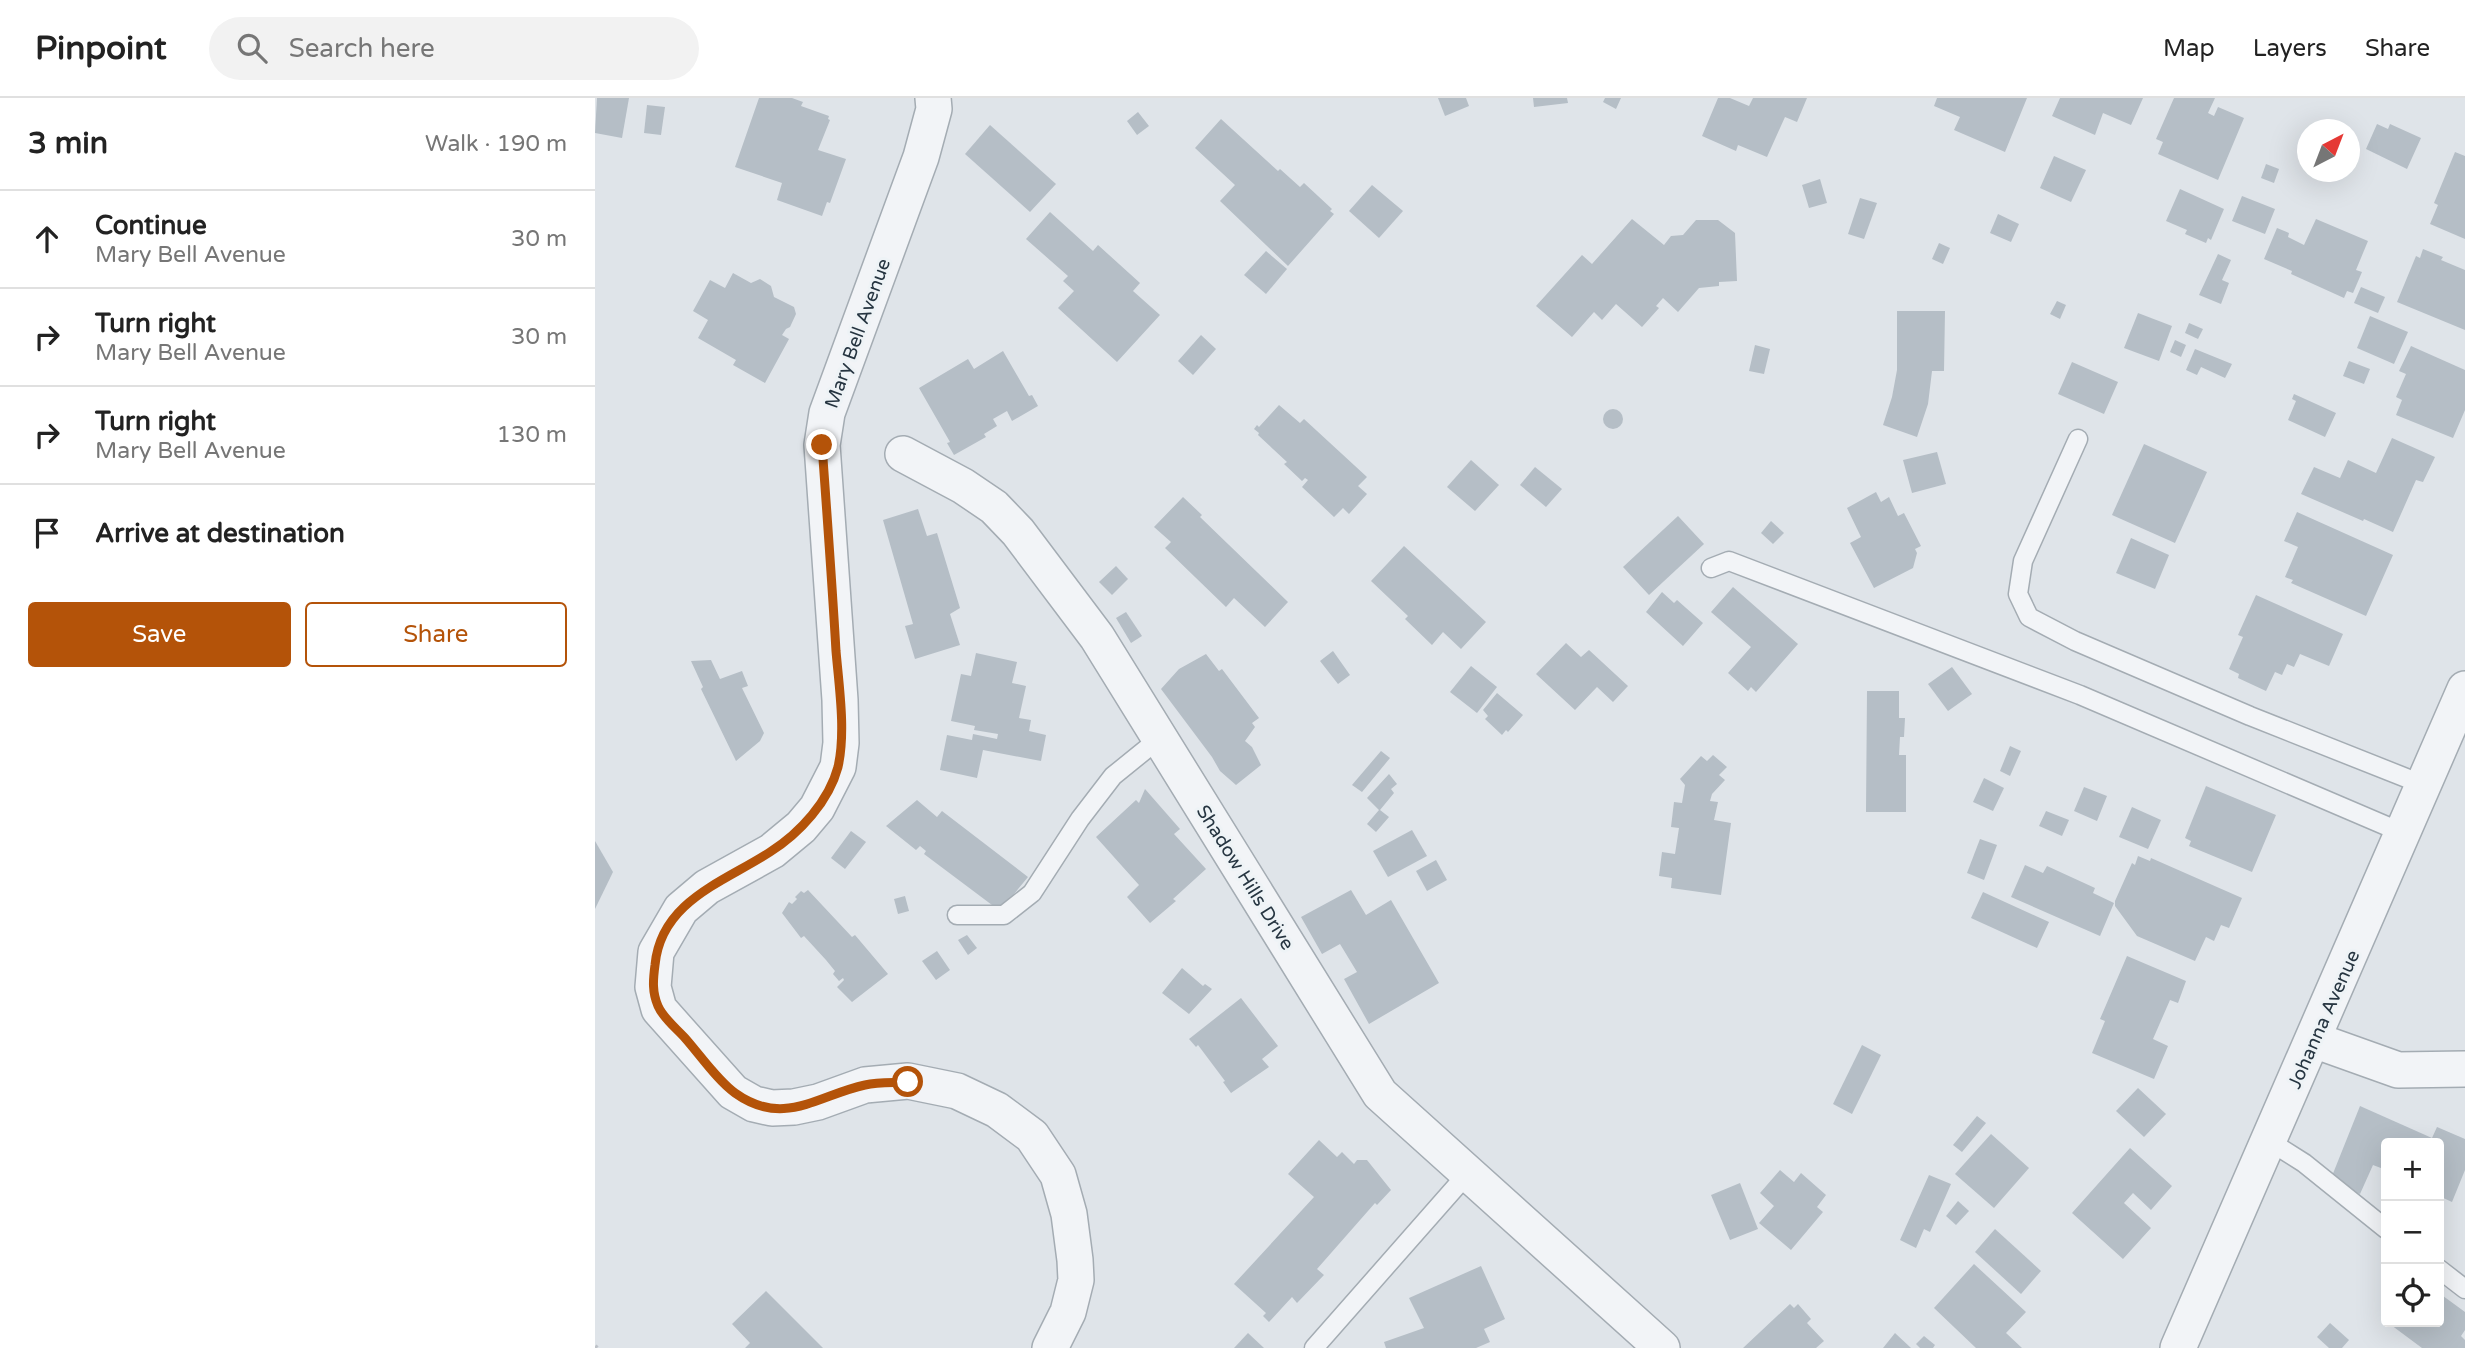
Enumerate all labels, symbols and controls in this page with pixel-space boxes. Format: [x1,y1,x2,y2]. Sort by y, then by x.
search box [209,17,699,80]
text: Pinpoint [35,29,167,68]
icon: search [233,29,271,67]
text: Search here [289,33,435,64]
text: Map [2163,34,2215,63]
text: Layers [2253,34,2327,63]
text: Share [2365,34,2430,63]
north arrow [2297,119,2360,182]
text: 3 min [28,125,108,162]
text: Walk · 190 m [425,130,567,158]
text: Continue [95,210,207,241]
icon: ahead [28,220,66,258]
text: 30 m [511,225,567,253]
text: Mary Bell Avenue [95,241,286,269]
street label: Mary Bell Avenue [821,255,895,411]
text: Turn right [95,308,216,339]
icon: right [28,318,66,356]
text: 30 m [511,323,567,351]
text: Mary Bell Avenue [95,339,286,367]
text: Turn right [95,406,216,437]
icon: right [28,416,66,454]
text: 130 m [497,421,567,449]
route end [806,429,837,460]
text: Mary Bell Avenue [95,437,286,465]
icon: arrive [28,514,66,552]
text: Arrive at destination [95,518,345,549]
button: Save [28,602,291,667]
button: Share [305,602,567,667]
street label: Shadow Hills Drive [1192,801,1299,954]
street label: Johanna Avenue [2283,947,2364,1092]
route start [892,1066,923,1097]
map controls [2381,1138,2444,1327]
button: + [2381,1138,2444,1201]
button: − [2381,1201,2444,1264]
button: locate [2381,1264,2444,1327]

